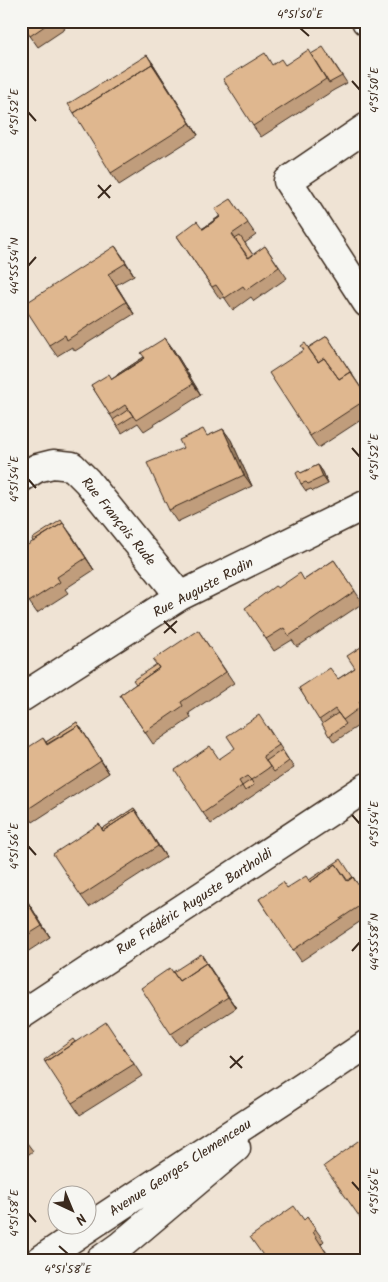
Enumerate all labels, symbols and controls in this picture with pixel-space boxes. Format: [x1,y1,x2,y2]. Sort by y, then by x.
text: 4°51'50"E [277,5,324,24]
text: 4°51'50"E [365,66,384,113]
text: 4°51'52"E [5,88,24,136]
text: 44°55'54"N [5,237,24,295]
text: 4°51'52"E [365,433,384,481]
text: 4°51'54"E [5,455,24,502]
street label: Rue François Rude [76,473,161,571]
street label: Rue Auguste Rodin [149,552,258,624]
text: 4°51'54"E [365,800,384,847]
text: 4°51'56"E [5,822,24,869]
street label: Rue Frédéric Auguste Bartholdi [112,842,278,961]
text: 44°55'58"N [365,913,384,971]
street label: Avenue Georges Clemenceau [105,1113,256,1222]
text: 4°51'56"E [365,1167,384,1214]
north arrow [48,1184,98,1234]
text: 4°51'58"E [5,1188,24,1237]
text: N [69,1208,91,1230]
text: 4°51'58"E [44,1260,93,1279]

